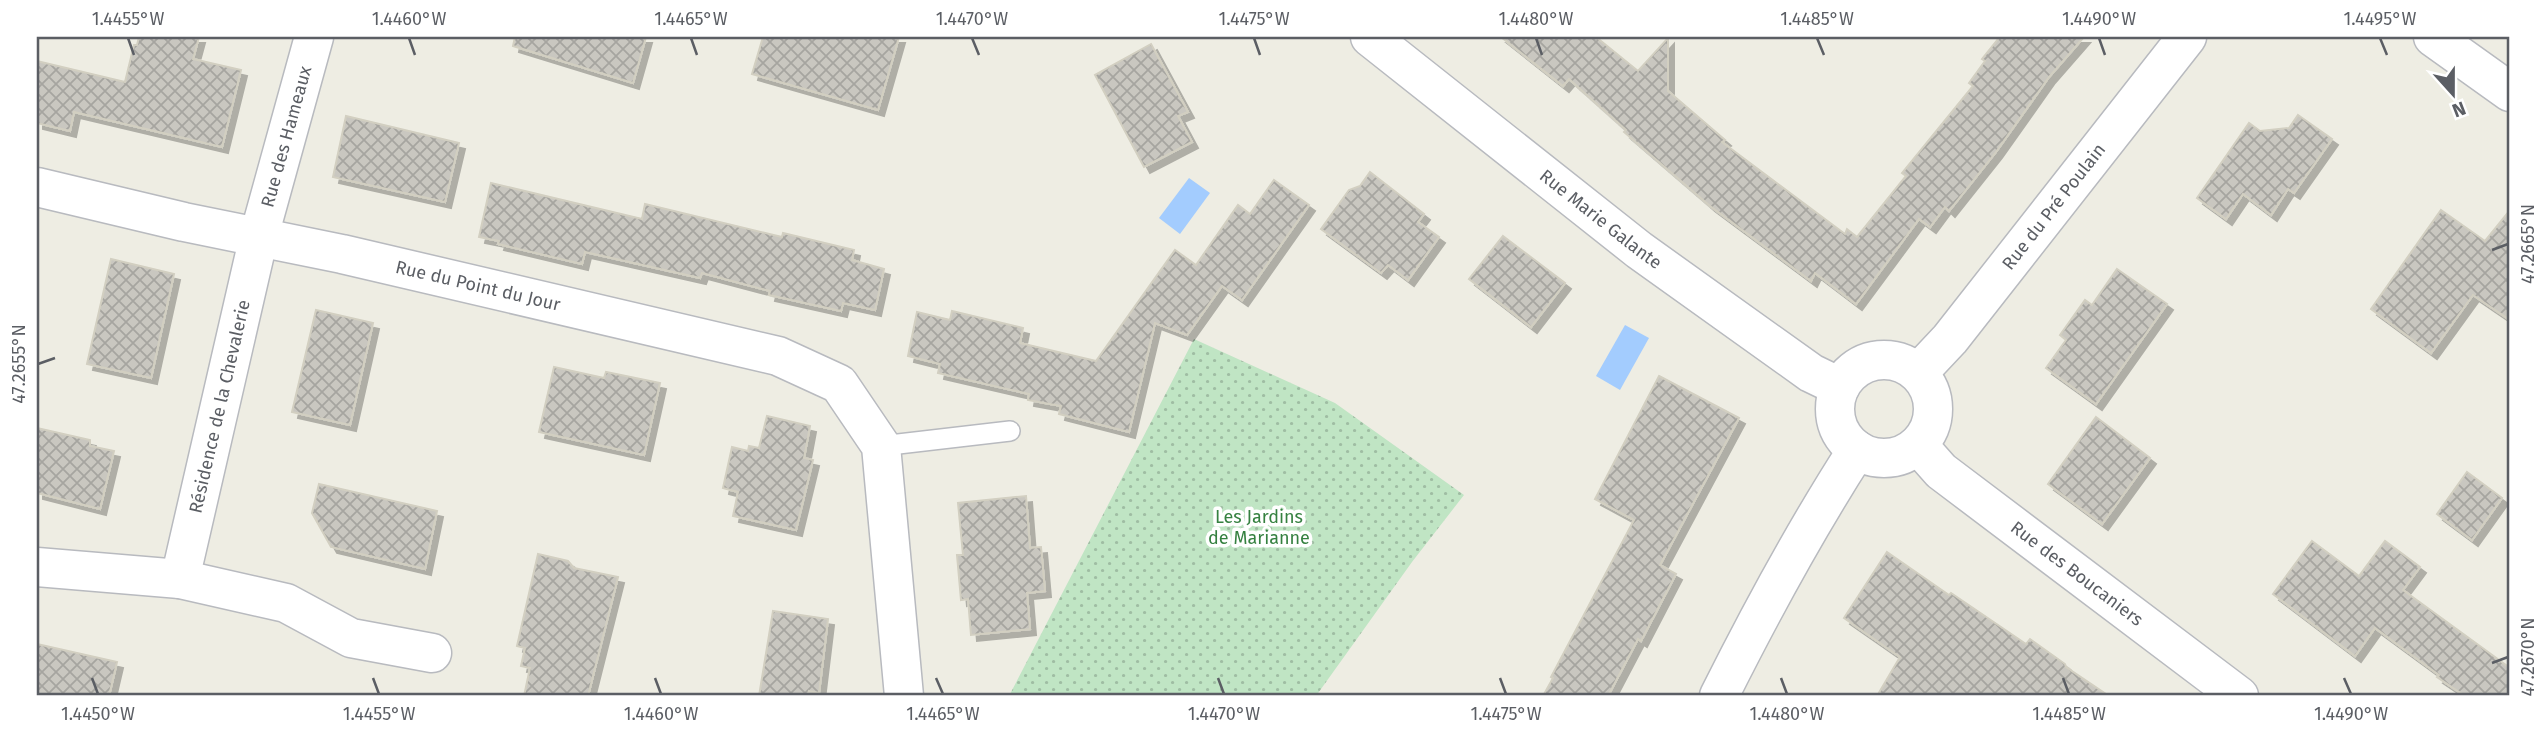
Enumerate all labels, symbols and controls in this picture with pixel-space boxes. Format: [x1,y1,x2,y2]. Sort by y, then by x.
text: 1.4455°W [92,8,164,30]
text: 1.4460°W [372,8,446,30]
text: 1.4465°W [654,8,728,30]
text: 1.4470°W [936,8,1008,30]
text: 1.4475°W [1218,8,1290,30]
text: 1.4480°W [1499,8,1574,30]
text: 1.4485°W [1780,8,1854,30]
text: 1.4490°W [2062,8,2136,30]
text: 1.4495°W [2344,8,2417,30]
north arrow [2418,60,2488,130]
street label: Rue des Hameaux [256,63,317,210]
text: N [2449,96,2469,122]
street label: Rue du Pré Poulain [1998,139,2110,274]
street label: Rue Marie Galante [1535,165,1666,274]
text: 47.2665°N [2517,204,2539,284]
street label: Rue du Point du Jour [393,256,563,316]
street label: Résidence de la Chevalerie [185,298,255,515]
text: 47.2655°N [8,324,30,404]
park label: Les Jardins de Marianne [1208,506,1310,549]
street label: Rue des Boucaniers [2006,516,2148,631]
text: 47.2670°N [2517,617,2539,697]
text: 1.4450°W [61,703,135,725]
text: 1.4455°W [343,703,415,725]
text: 1.4460°W [624,703,698,725]
text: 1.4465°W [906,703,980,725]
text: 1.4470°W [1188,703,1260,725]
text: 1.4475°W [1470,703,1542,725]
text: 1.4480°W [1750,703,1825,725]
text: 1.4485°W [2032,703,2106,725]
text: 1.4490°W [2314,703,2388,725]

